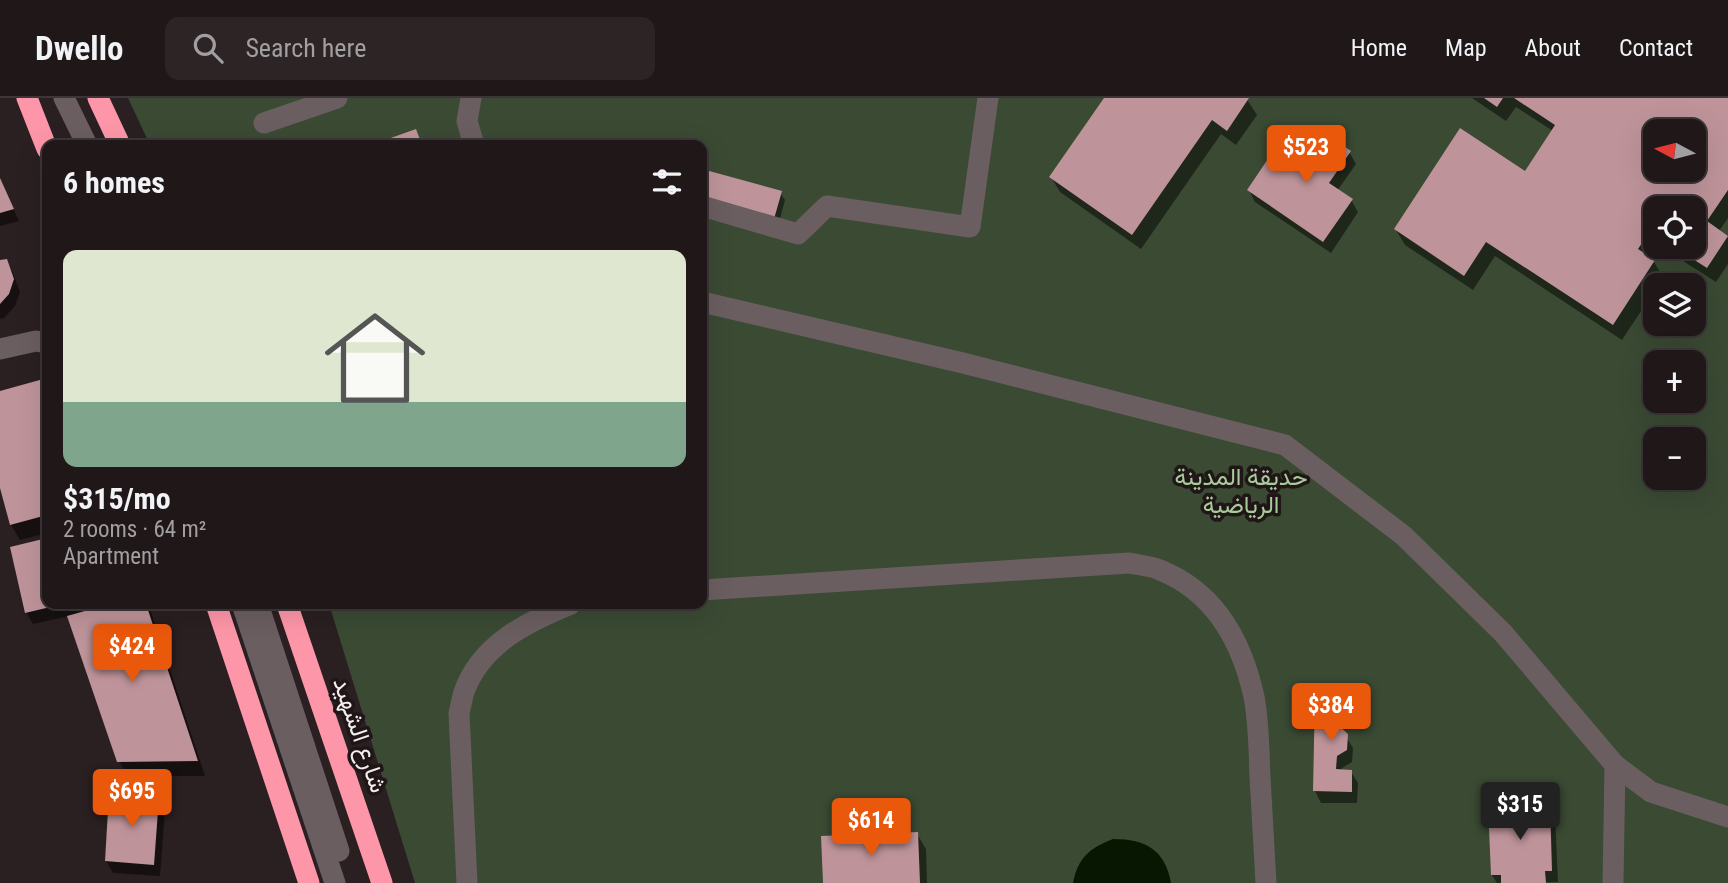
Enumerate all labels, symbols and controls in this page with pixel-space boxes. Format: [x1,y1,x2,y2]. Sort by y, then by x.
search box [165,17,655,80]
text: Dwello [35,29,123,68]
icon: search [189,29,227,67]
text: Search here [245,33,366,63]
text: Home [1351,34,1407,62]
text: Map [1445,34,1487,62]
text: About [1525,34,1581,62]
text: Contact [1619,34,1693,62]
north arrow [1643,119,1706,182]
map controls [1643,119,1706,490]
pin: $523 [1265,126,1347,185]
text: $523 [1283,134,1329,161]
icon: filters [648,163,686,201]
text: 6 homes [63,165,165,200]
button: locate [1643,196,1706,259]
button: layers [1643,273,1706,336]
icon: home [312,295,438,421]
button: + [1643,350,1706,413]
button: − [1643,427,1706,490]
park label: حديقة المدينة الرياضية [1174,463,1308,520]
text: $315/mo [63,481,171,516]
text: 2 rooms · 64 m² [63,516,206,543]
text: Apartment [63,543,159,570]
pin: $424 [91,624,173,684]
text: $424 [109,633,155,660]
street label: شارع الشهيد [325,674,393,797]
pin: $384 [1290,684,1372,743]
text: $384 [1308,692,1354,719]
pin: $695 [91,770,173,829]
text: $695 [109,778,155,805]
pin: $315 [1479,782,1561,842]
text: $315 [1497,791,1543,818]
pin: $614 [830,798,912,858]
text: $614 [848,807,894,834]

